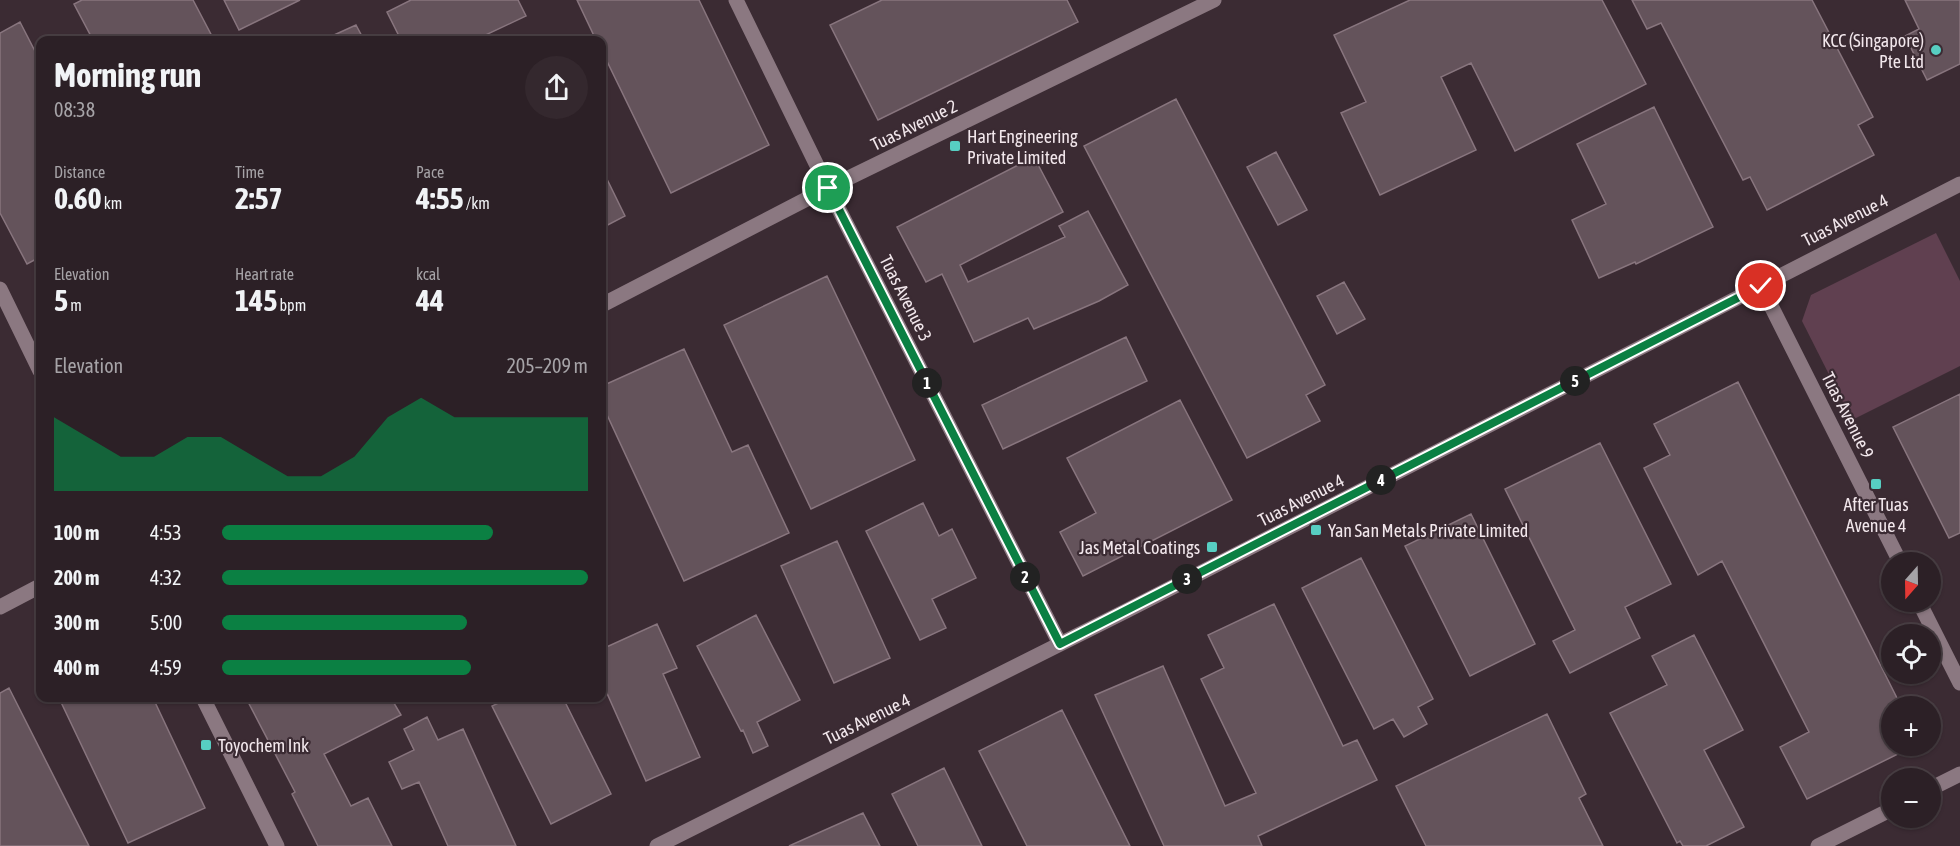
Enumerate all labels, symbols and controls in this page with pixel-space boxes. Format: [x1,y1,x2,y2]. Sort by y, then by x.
place label: KCC (Singapore) Pte Ltd [1822,30,1924,72]
marker: KCC (Singapore) Pte Ltd [1929,43,1943,57]
text: Morning run [54,56,201,94]
button: share [525,56,588,119]
street label: Tuas Avenue 2 [867,95,961,155]
text: 08:38 [54,98,95,121]
place label: Hart Engineering Private Limited [967,126,1078,168]
marker: Hart Engineering Private Limited [948,139,962,153]
pin [802,162,853,213]
text: Distance [54,163,105,181]
text: Time [235,163,264,181]
text: Pace [416,163,444,181]
icon: arrive [811,171,844,204]
text: 0.60 [54,181,102,215]
text: 2:57 [235,181,283,215]
text: 4:55 [416,181,464,215]
street label: Tuas Avenue 4 [1799,189,1891,251]
text: km [102,194,122,212]
text: /km [464,194,490,212]
street label: Tuas Avenue 3 [875,252,937,344]
pin [1735,260,1786,311]
text: Elevation [54,265,109,283]
text: Heart rate [235,265,294,283]
text: kcal [416,265,440,283]
icon: check [1744,269,1777,302]
text: 5 [54,283,68,317]
text: 145 [235,283,277,317]
text: 44 [416,283,444,317]
text: m [68,296,82,314]
text: bpm [277,296,306,314]
text: Elevation [54,354,123,377]
text: 205–209 m [506,354,588,377]
pin: 5 [1560,366,1590,396]
pin: 1 [912,368,942,398]
street label: Tuas Avenue 9 [1817,369,1879,461]
text: 5 [1571,372,1579,390]
text: 1 [923,374,931,392]
pin: 4 [1366,465,1396,495]
street label: Tuas Avenue 4 [1255,469,1347,531]
text: 4 [1377,471,1385,489]
marker: After Tuas Avenue 4 [1869,477,1883,491]
place label: After Tuas Avenue 4 [1843,494,1909,536]
place label: Yan San Metals Private Limited [1328,520,1528,541]
text: 100 m [54,521,99,544]
text: 4:53 [150,521,182,544]
marker: Yan San Metals Private Limited [1309,523,1323,537]
place label: Jas Metal Coatings [1079,537,1200,558]
marker: Jas Metal Coatings [1205,540,1219,554]
north arrow [1881,552,1941,612]
map controls [1881,552,1941,828]
pin: 2 [1010,562,1040,592]
pin: 3 [1172,564,1202,594]
text: 200 m [54,566,99,589]
text: 4:32 [150,566,182,589]
text: 2 [1021,568,1029,586]
text: 3 [1183,570,1191,588]
text: 300 m [54,611,99,634]
text: 5:00 [150,611,182,634]
button: locate [1881,624,1941,684]
text: 400 m [54,656,99,679]
text: 4:59 [150,656,182,679]
street label: Tuas Avenue 4 [820,689,914,749]
button: + [1881,696,1941,756]
place label: Toyochem Ink [218,735,309,756]
marker: Toyochem Ink [199,738,213,752]
button: − [1881,768,1941,828]

